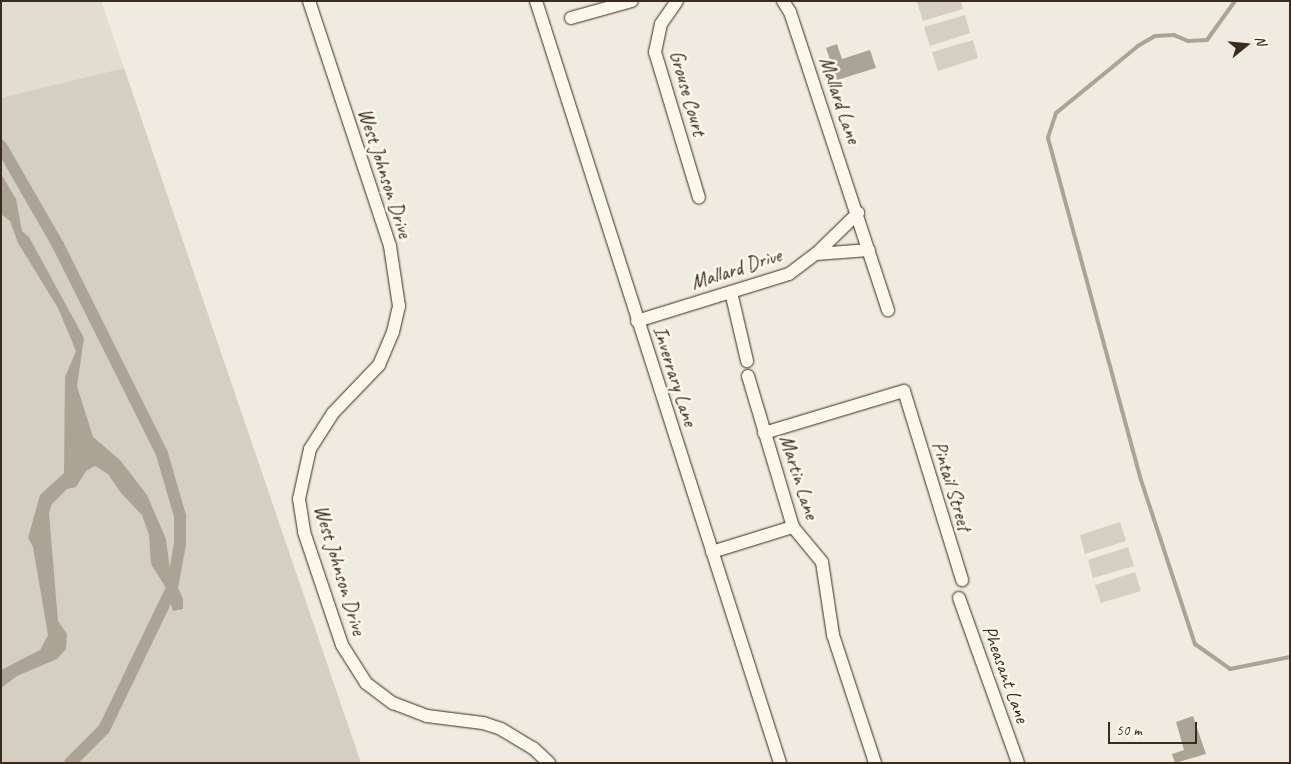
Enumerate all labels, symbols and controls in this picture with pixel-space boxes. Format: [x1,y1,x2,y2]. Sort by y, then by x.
north arrow [1221,20,1271,70]
text: N [1251,34,1270,47]
street label: Grouse Court [664,48,712,138]
street label: Mallard Lane [814,53,866,147]
street label: West Johnson Drive [353,105,417,241]
street label: Mallard Drive [688,243,784,295]
street label: Inverrary Lane [648,323,702,429]
street label: Martin Lane [774,432,824,522]
street label: Pintail Street [927,438,977,534]
street label: West Johnson Drive [309,502,371,638]
street label: Pheasant Lane [977,622,1035,726]
scale bar [1111,712,1200,744]
text: 50 m [1116,721,1142,740]

